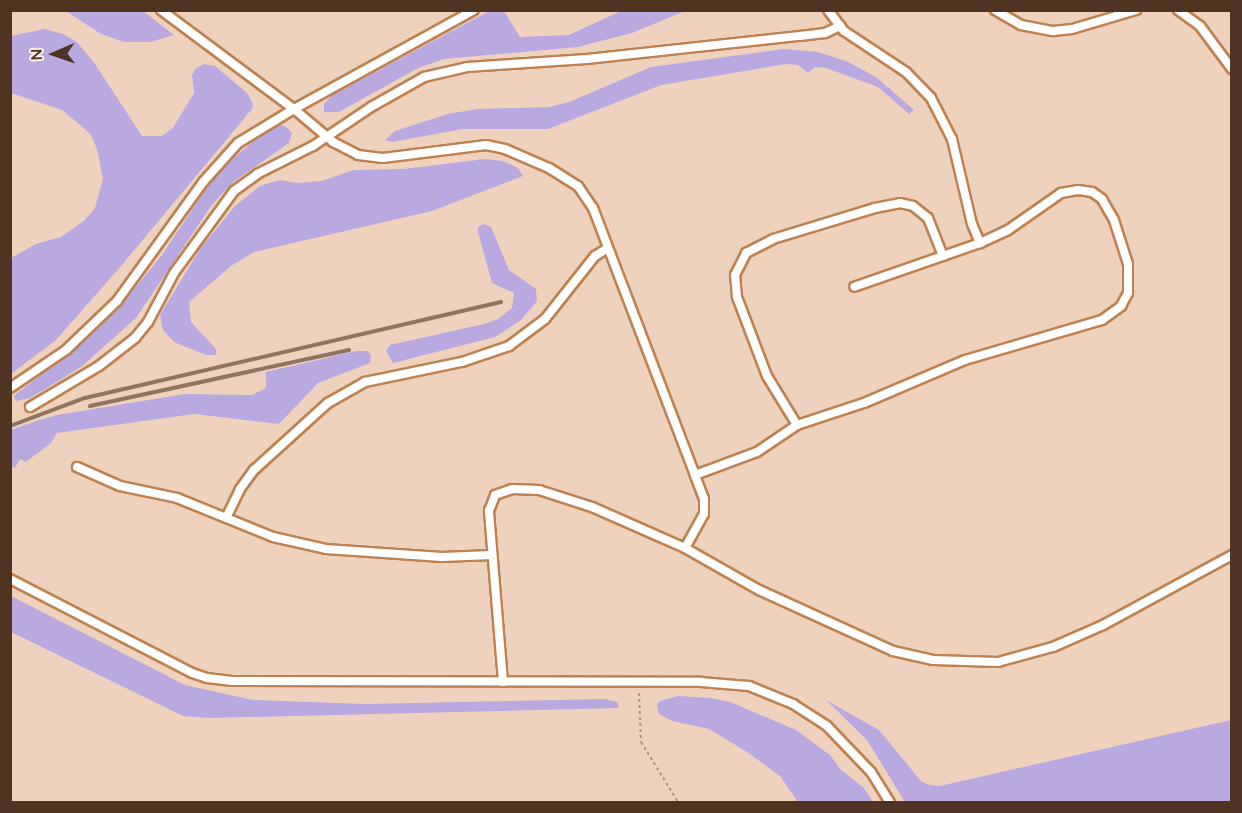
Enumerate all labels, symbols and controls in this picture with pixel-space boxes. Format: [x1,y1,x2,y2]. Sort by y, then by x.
north arrow [24,24,84,84]
text: N [26,48,46,61]

